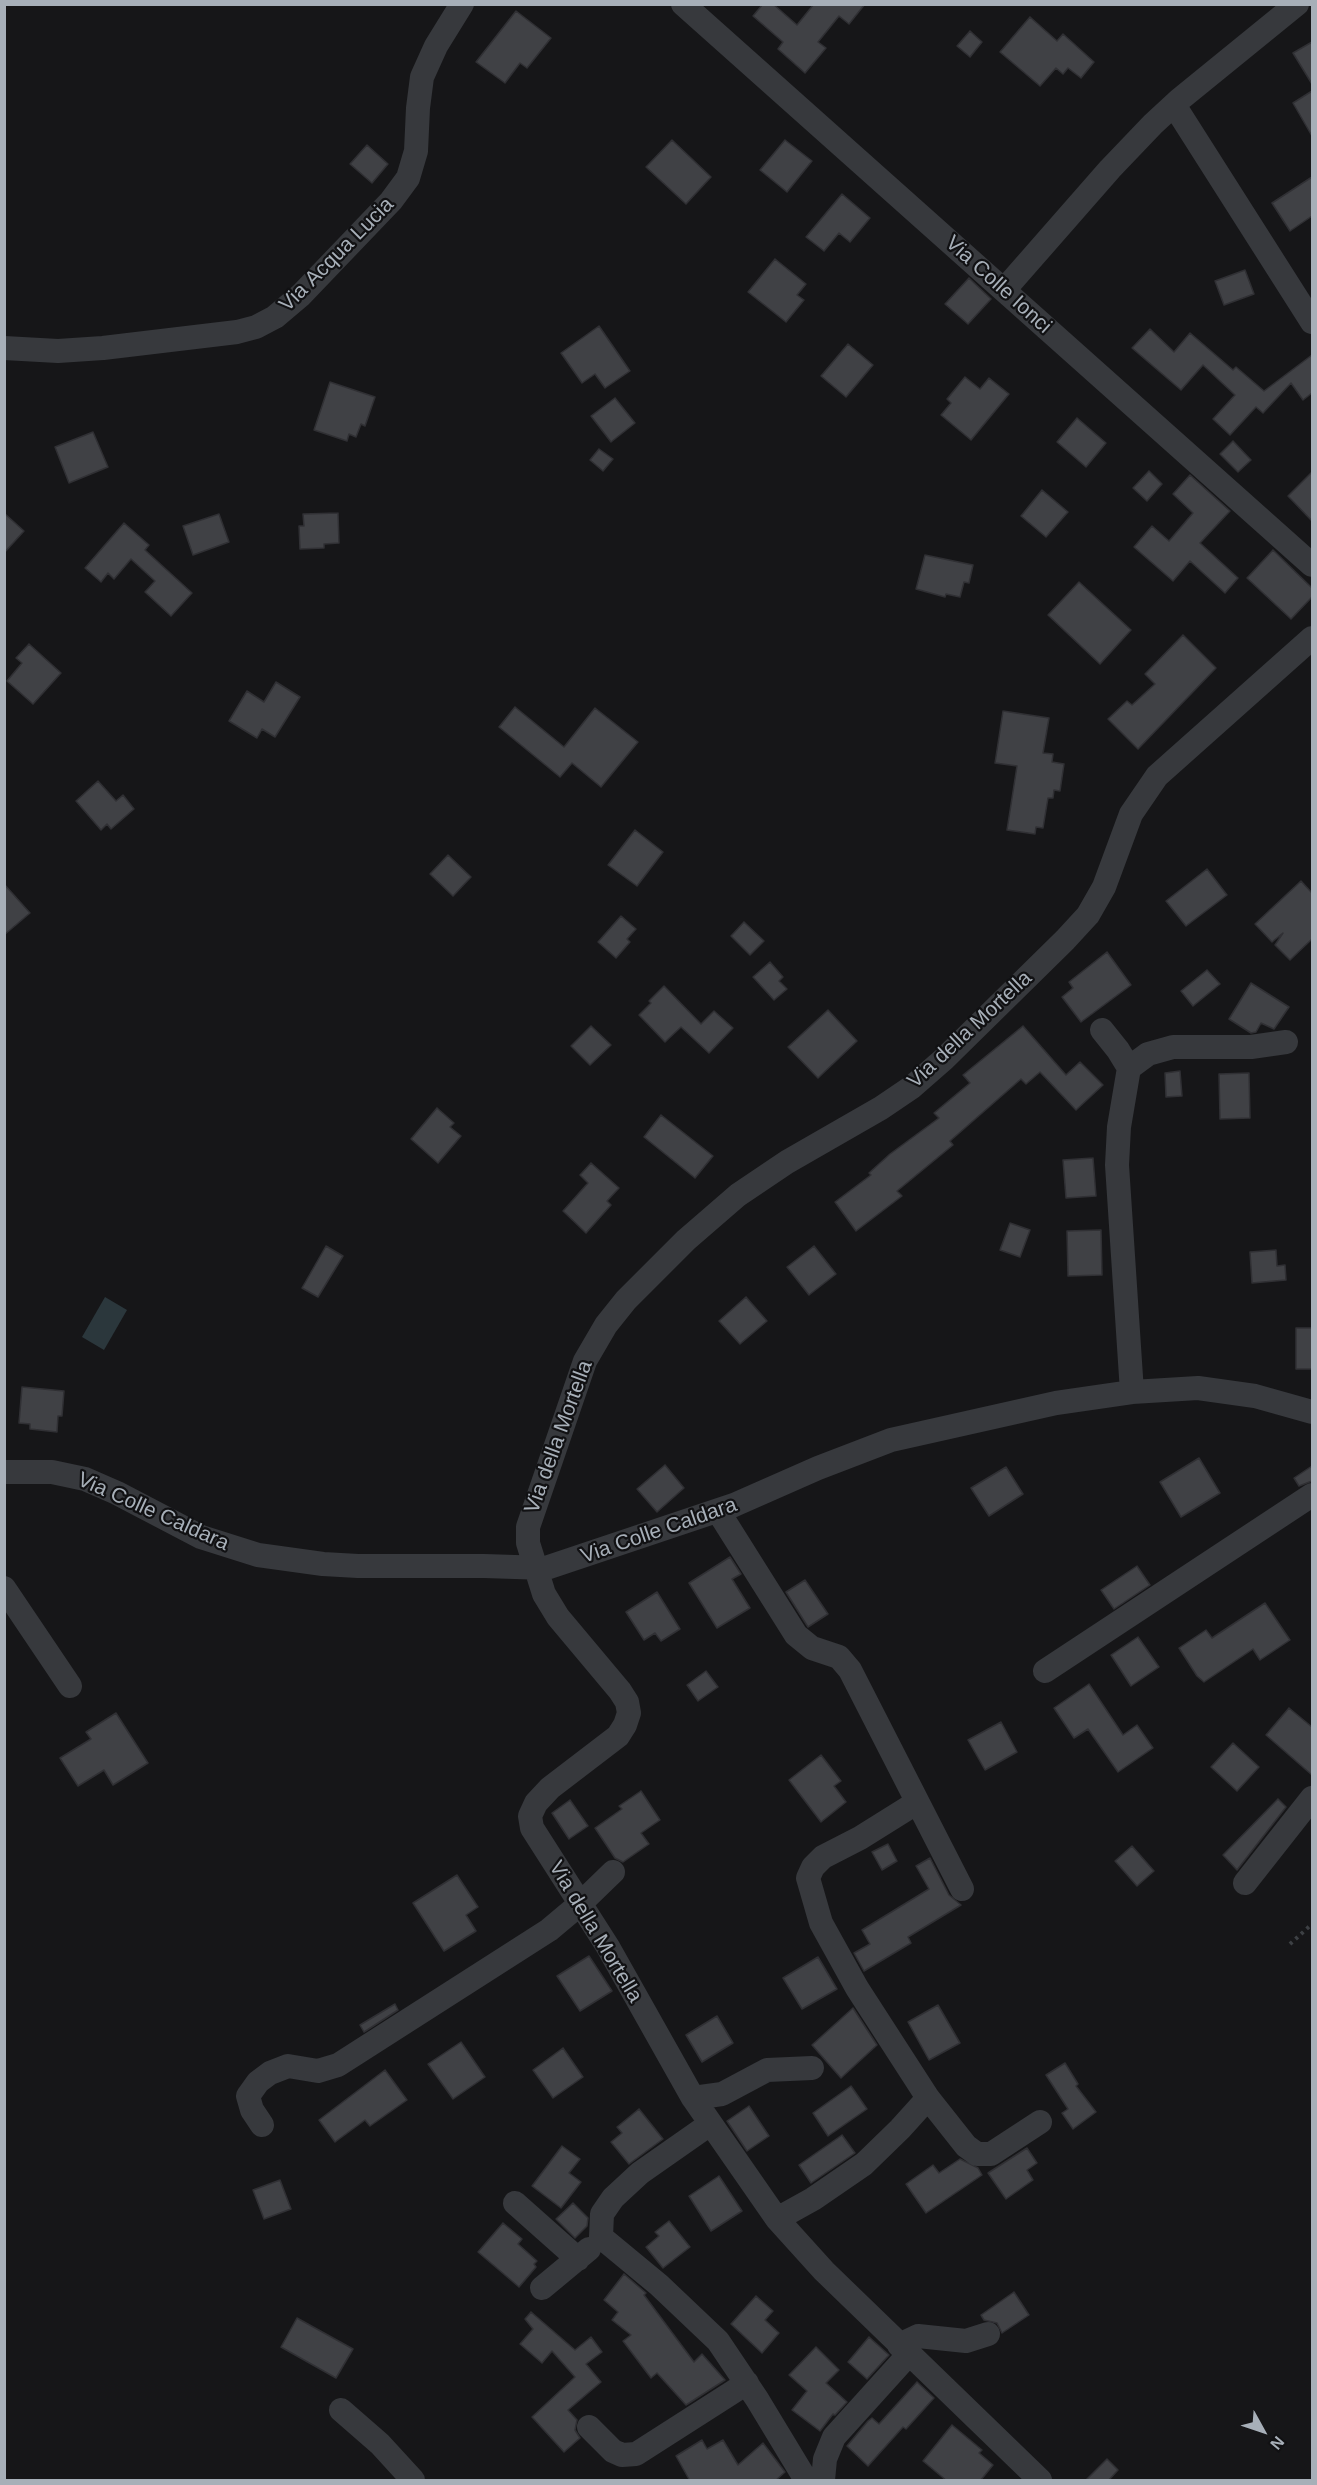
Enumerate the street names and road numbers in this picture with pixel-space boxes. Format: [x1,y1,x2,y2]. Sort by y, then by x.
street label: Via Acqua Lucia [275,193,399,317]
street label: Via Colle Ionci [940,231,1056,339]
street label: Via della Mortella [903,966,1037,1094]
street label: Via della Mortella [520,1357,598,1517]
street label: Via Colle Caldara [73,1467,233,1557]
street label: Via Colle Caldara [578,1493,740,1569]
street label: Via della Mortella [543,1857,647,2007]

